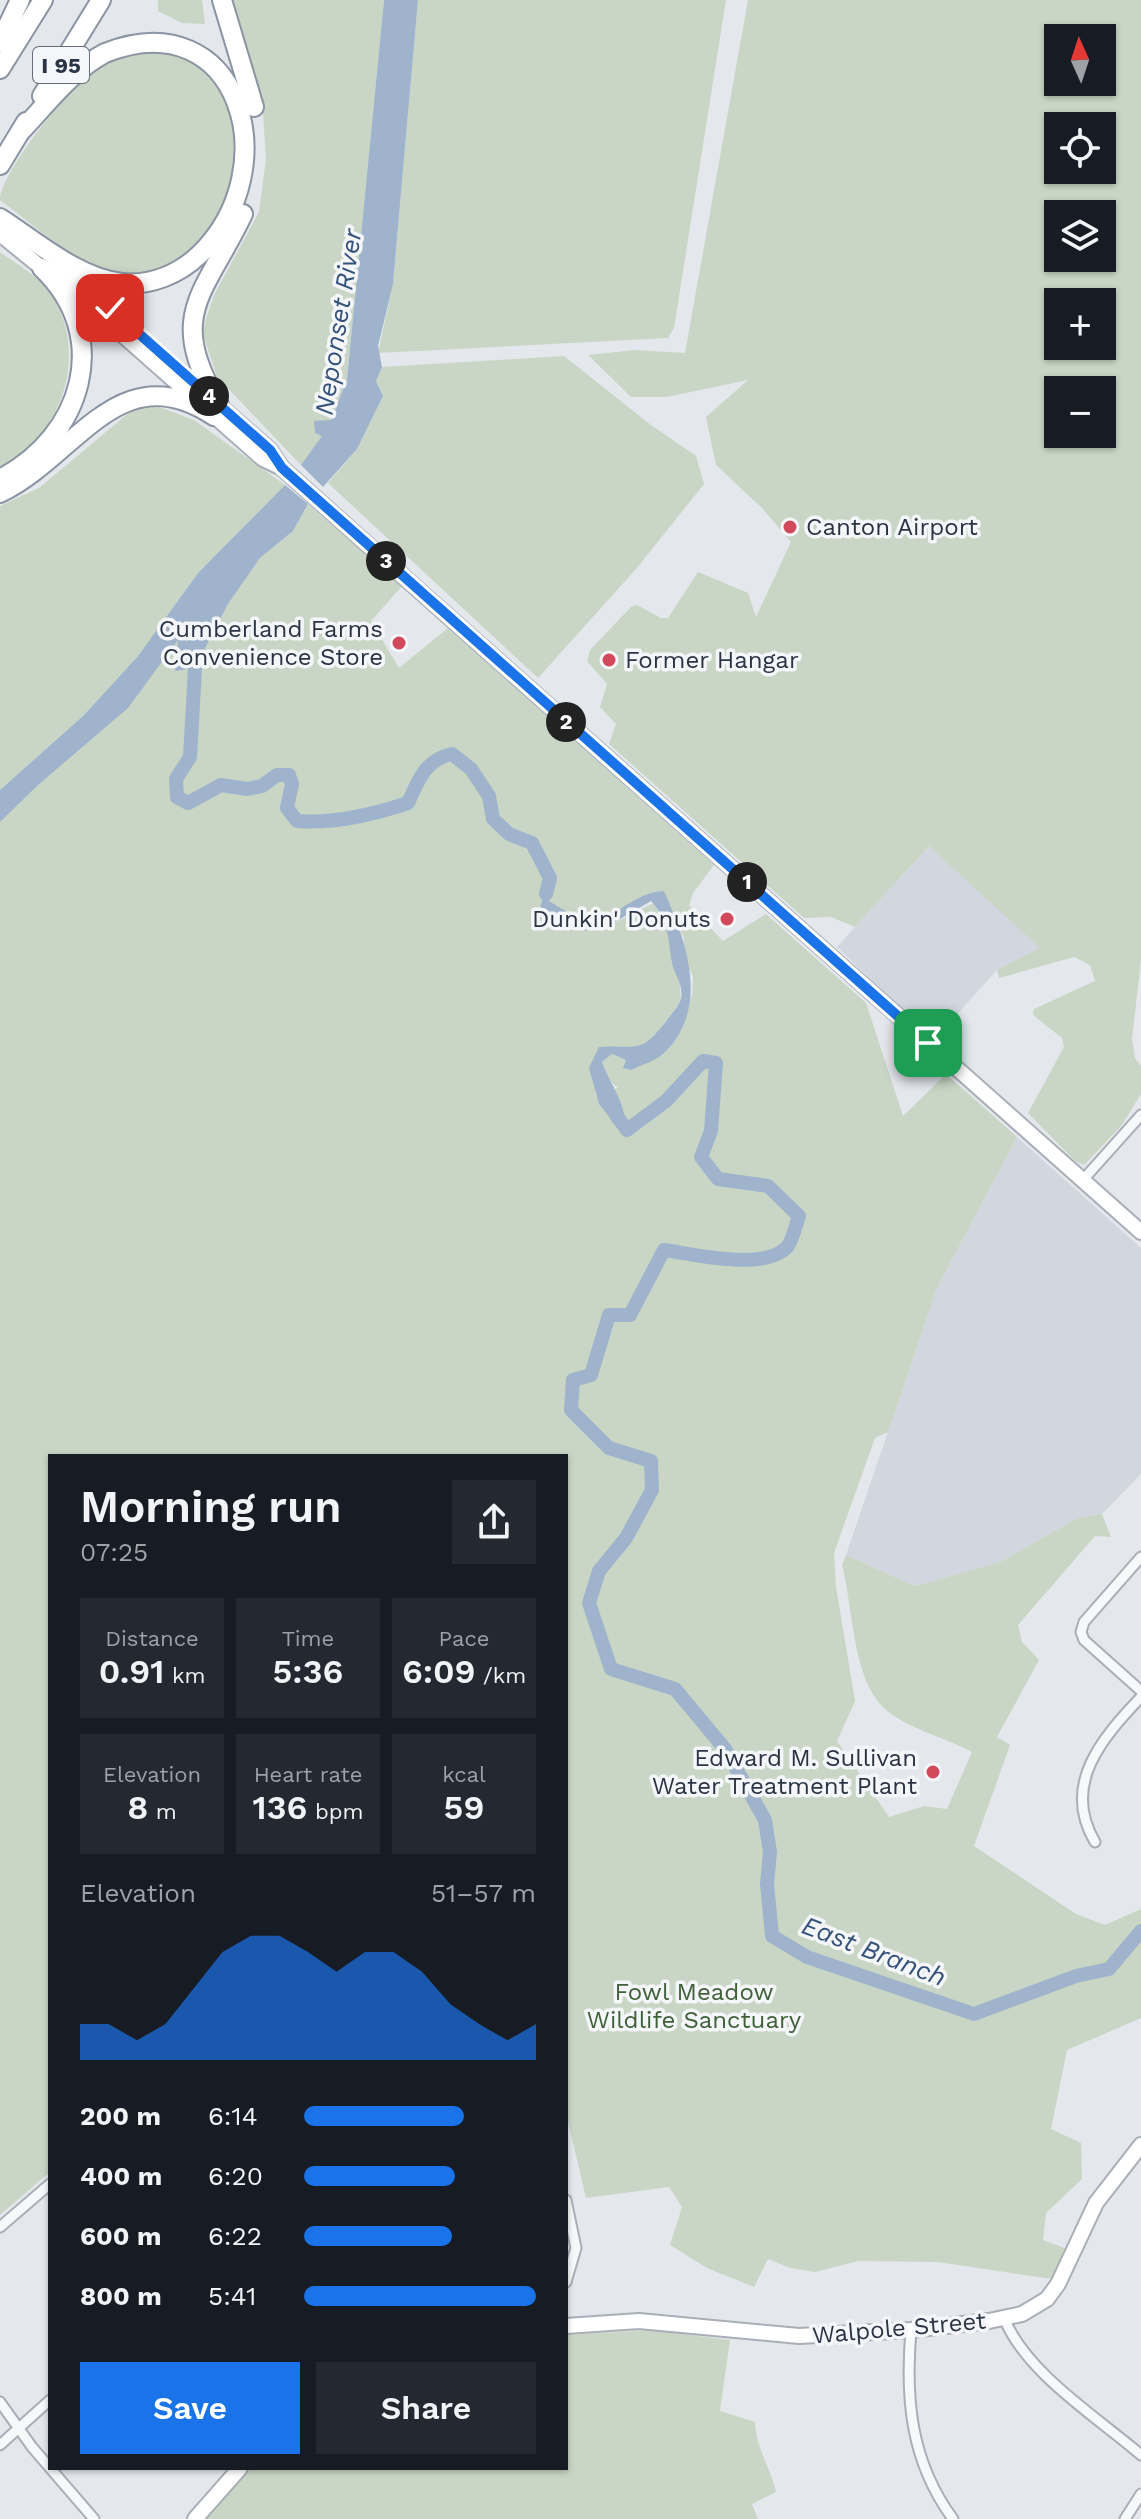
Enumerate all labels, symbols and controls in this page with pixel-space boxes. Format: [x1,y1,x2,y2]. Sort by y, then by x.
north arrow [1044,24,1116,96]
map controls [1044,24,1116,448]
road number: I 95 [33,47,89,83]
button: locate [1044,112,1116,184]
button: layers [1044,200,1116,272]
water label: Neponset River [308,226,368,417]
pin [76,274,144,342]
icon: check [88,286,132,330]
button: + [1044,288,1116,360]
pin: 4 [189,376,229,416]
button: − [1044,376,1116,448]
text: 4 [202,383,216,408]
place label: Canton Airport [806,513,978,541]
marker: Canton Airport [781,518,799,536]
pin: 3 [366,541,406,581]
text: 3 [379,548,393,573]
place label: Cumberland Farms Convenience Store [159,615,383,671]
marker: Cumberland Farms Convenience Store [390,634,408,652]
place label: Former Hangar [625,646,799,674]
marker: Former Hangar [600,651,618,669]
pin: 2 [546,702,586,742]
text: 2 [559,709,573,734]
pin: 1 [727,862,767,902]
text: 1 [742,869,752,894]
place label: Dunkin' Donuts [532,905,711,933]
marker: Dunkin' Donuts [718,910,736,928]
pin [894,1009,962,1077]
icon: arrive [906,1021,950,1065]
button: share [452,1480,536,1564]
text: Morning run [80,1481,341,1533]
text: 07:25 [80,1537,148,1567]
text: Distance [105,1626,199,1651]
text: Time [282,1626,334,1651]
text: Pace [439,1626,489,1651]
text: 0.91 [99,1651,164,1691]
text: 5:36 [273,1651,343,1691]
text: 6:09 [402,1651,476,1691]
text: km [164,1663,205,1688]
text: /km [476,1663,526,1688]
place label: Edward M. Sullivan Water Treatment Plant [652,1744,917,1800]
text: Elevation [103,1762,201,1787]
text: Heart rate [254,1762,362,1787]
text: kcal [442,1762,486,1787]
marker: Edward M. Sullivan Water Treatment Plant [924,1763,942,1781]
text: 8 [127,1787,148,1827]
text: 136 [252,1787,307,1827]
text: 59 [444,1787,484,1827]
text: m [148,1799,177,1824]
text: bpm [307,1799,364,1824]
text: Elevation [80,1878,196,1908]
text: 51–57 m [431,1878,536,1908]
water label: East Branch [798,1910,950,1992]
park label: Fowl Meadow Wildlife Sanctuary [587,1978,802,2034]
text: 200 m [80,2101,161,2131]
text: 6:14 [208,2101,258,2131]
text: 400 m [80,2161,162,2191]
text: 6:20 [208,2161,263,2191]
text: 600 m [80,2221,161,2251]
text: 6:22 [208,2221,262,2251]
text: 800 m [80,2281,162,2311]
text: 5:41 [208,2281,256,2311]
street label: Walpole Street [811,2306,987,2350]
button: Save [80,2362,300,2454]
button: Share [316,2362,536,2454]

